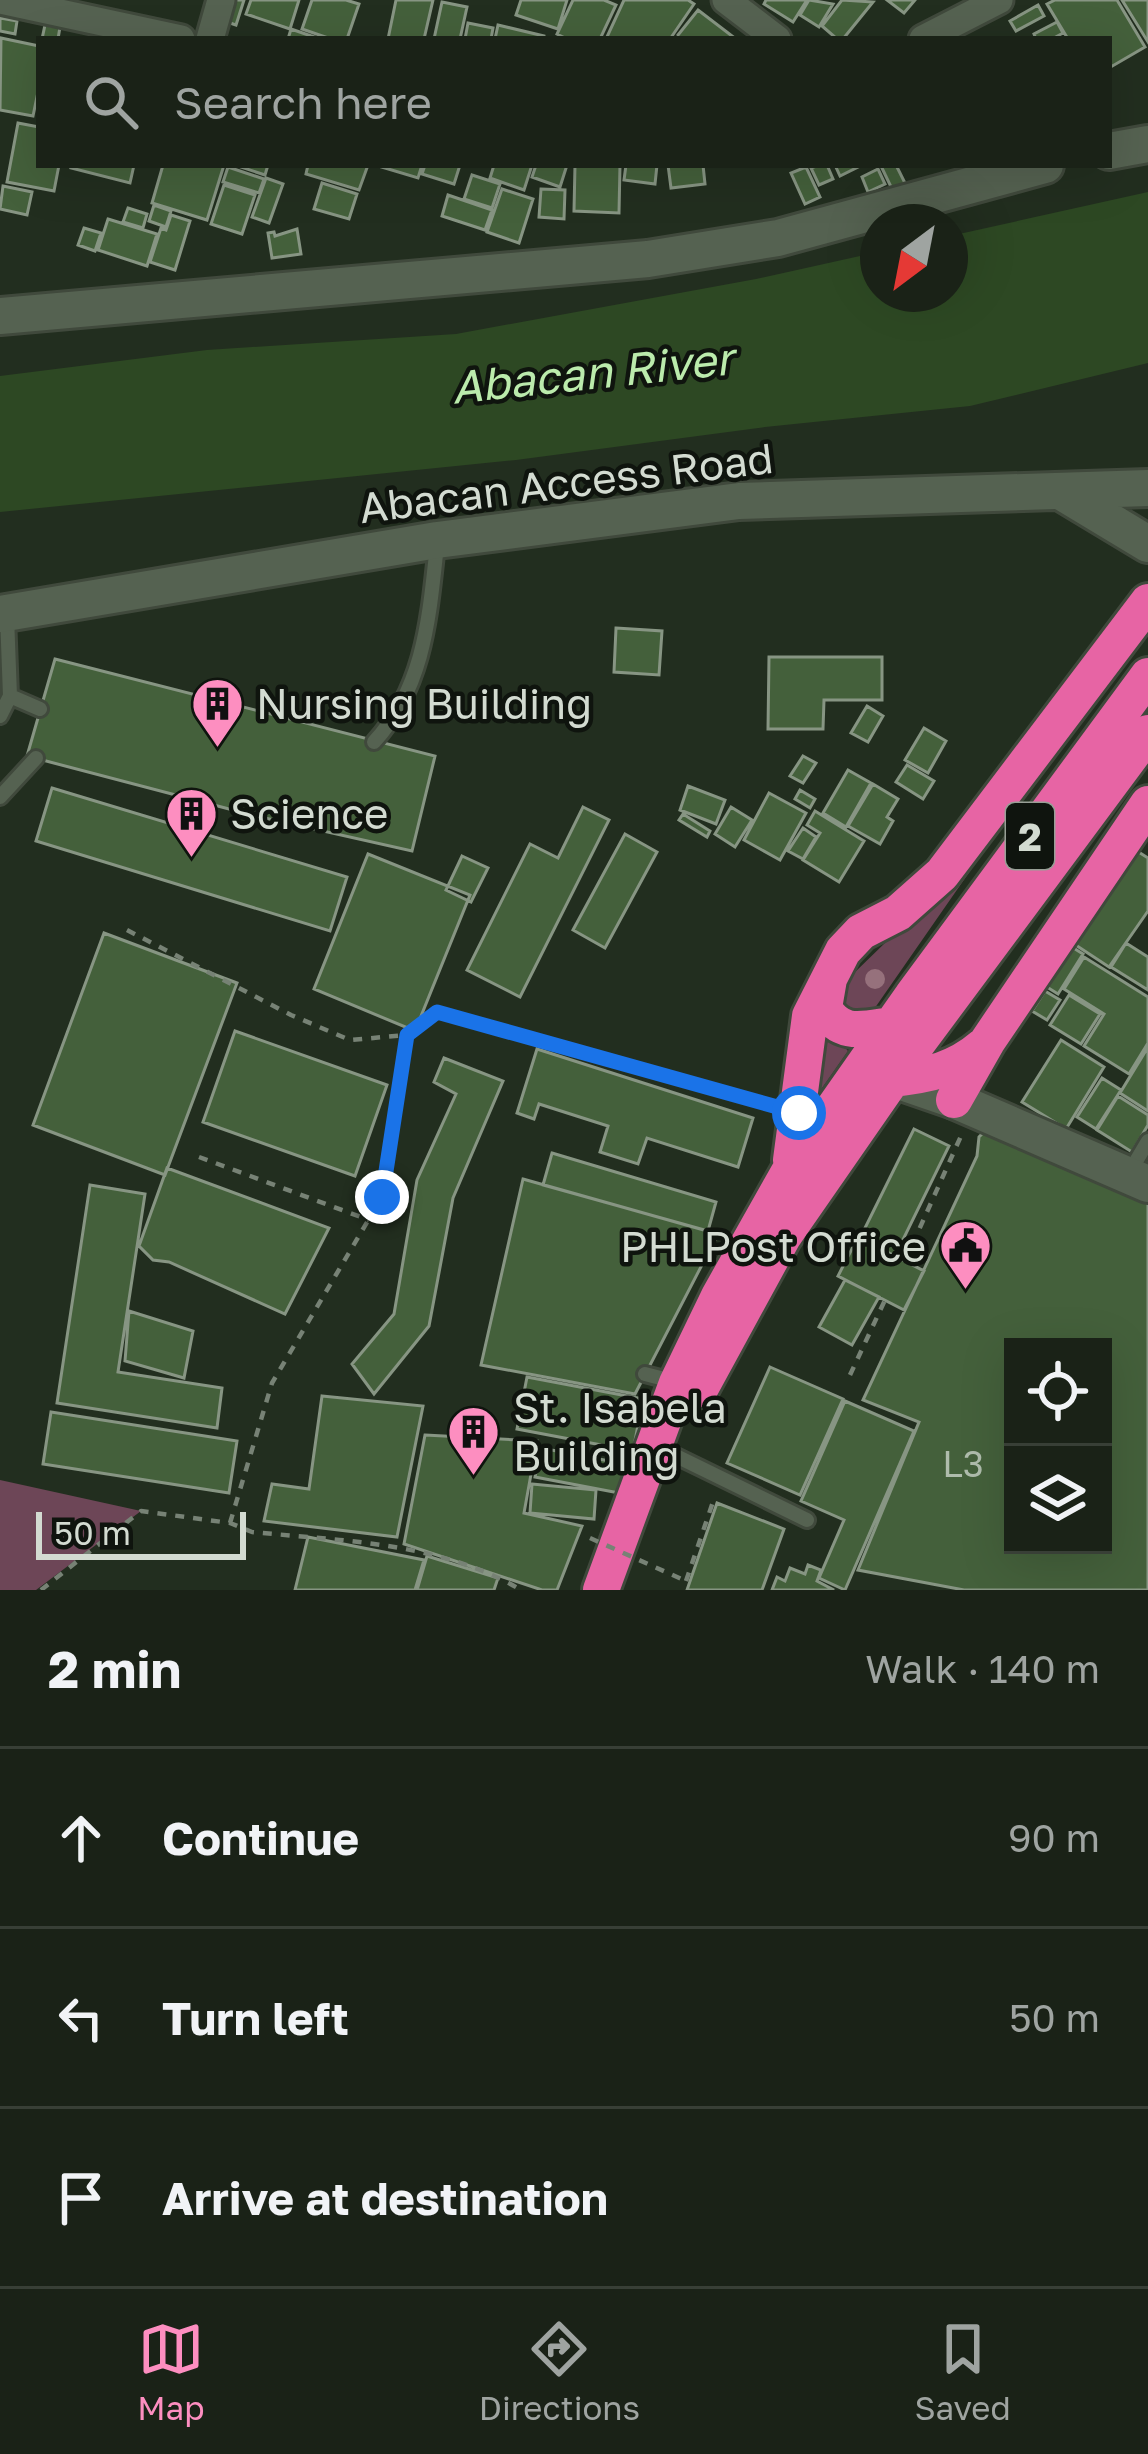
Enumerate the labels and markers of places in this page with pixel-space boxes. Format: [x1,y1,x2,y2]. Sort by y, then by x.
building icon: Nursing Building [189,675,245,749]
place label: Nursing Building [256,678,592,728]
building icon: Science [163,785,219,859]
place label: Science [230,788,388,838]
public building icon: PHLPost Office [937,1218,993,1292]
place label: PHLPost Office [620,1221,926,1271]
place label: St. Isabela Building [513,1382,727,1480]
building icon: St. Isabela Building [446,1403,502,1477]

